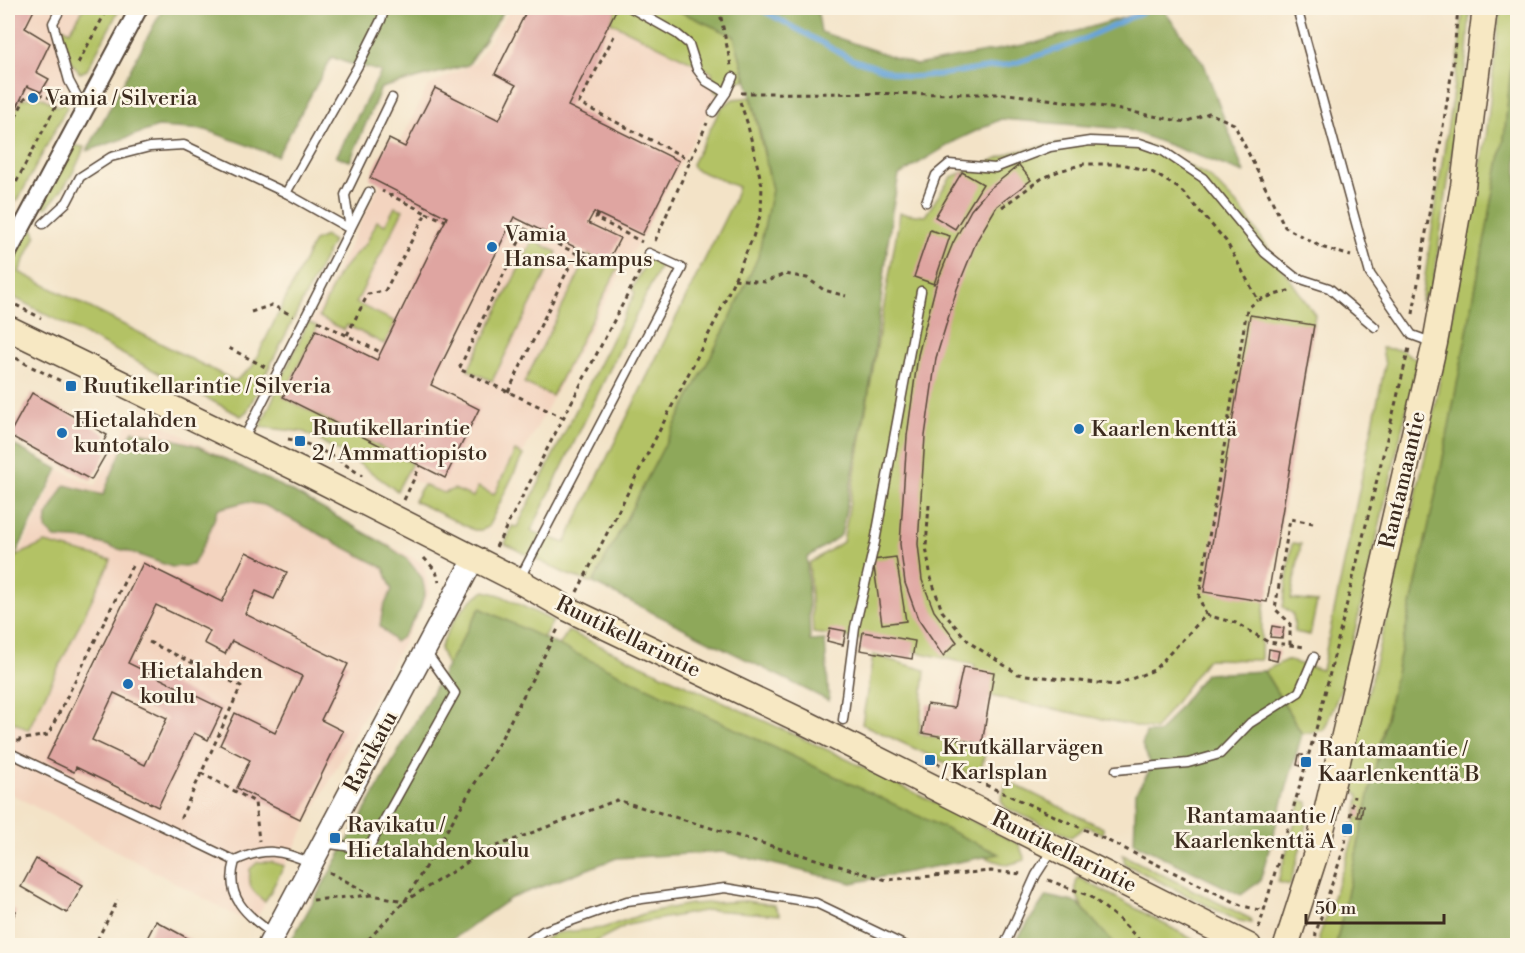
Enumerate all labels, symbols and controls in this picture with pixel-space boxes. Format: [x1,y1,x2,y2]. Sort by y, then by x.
place label: Vamia / Silveria [44,85,198,112]
marker: Vamia / Silveria [26,91,40,105]
place label: Vamia Hansa-kampus [503,221,653,273]
marker: Vamia Hansa-kampus [485,240,499,254]
place label: Ruutikellarintie / Silveria [83,373,332,400]
marker: Ruutikellarintie / Silveria [64,379,78,393]
place label: Hietalahden kuntotalo [74,407,197,459]
street label: Rantamaantie [1374,409,1432,551]
place label: Ruutikellarintie 2 / Ammattiopisto [312,415,487,467]
place label: Kaarlen kenttä [1091,416,1238,443]
marker: Kaarlen kenttä [1072,422,1086,436]
marker: Hietalahden kuntotalo [55,426,69,440]
marker: Ruutikellarintie 2 / Ammattiopisto [293,434,307,448]
street label: Ruutikellarintie [551,590,705,684]
place label: Hietalahden koulu [140,658,263,710]
marker: Hietalahden koulu [121,677,135,691]
street label: Ravikatu [338,706,404,797]
place label: Krutkällarvägen / Karlsplan [941,734,1104,786]
place label: Rantamaantie / Kaarlenkenttä B [1318,736,1480,788]
marker: Krutkällarvägen / Karlsplan [923,753,937,767]
marker: Rantamaantie / Kaarlenkenttä B [1299,755,1313,769]
place label: Rantamaantie / Kaarlenkenttä A [1174,803,1337,855]
street label: Ruutikellarintie [987,805,1141,899]
place label: Ravikatu / Hietalahden koulu [347,812,530,864]
marker: Rantamaantie / Kaarlenkenttä A [1340,822,1354,836]
marker: Ravikatu / Hietalahden koulu [328,831,342,845]
scale bar [1306,887,1444,925]
text: 50 m [1315,897,1357,920]

